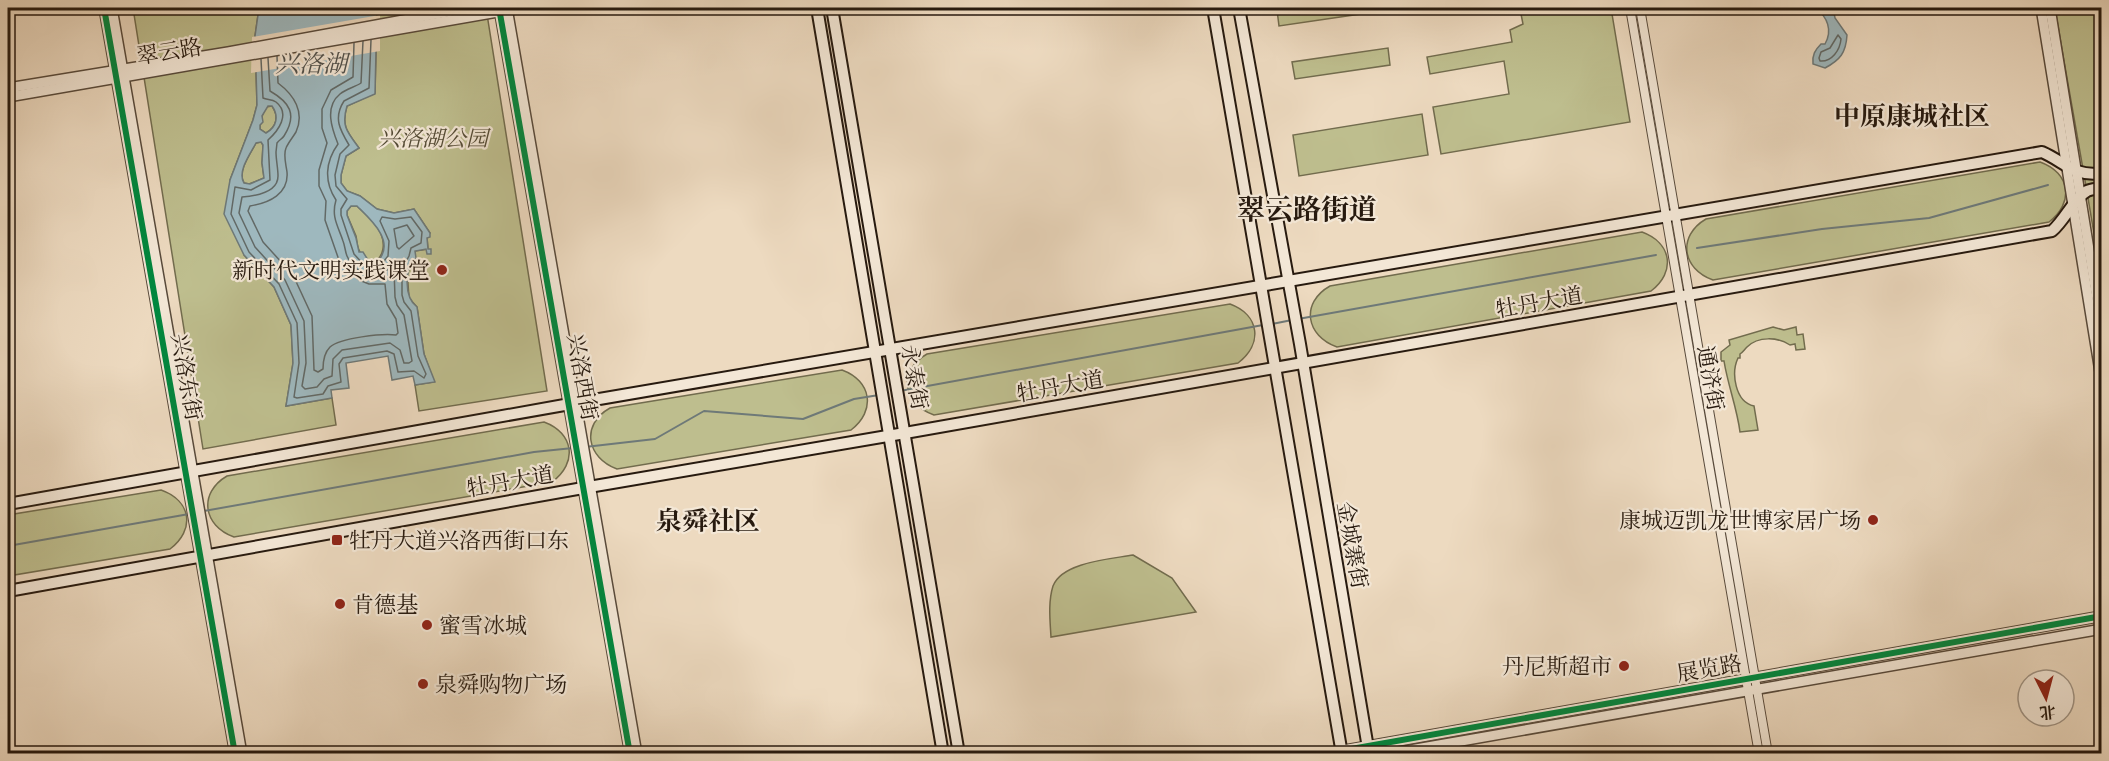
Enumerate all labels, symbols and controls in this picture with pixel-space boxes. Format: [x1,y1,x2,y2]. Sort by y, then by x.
street label: 翠云路 [134,32,204,71]
water label: 兴洛湖 [275,48,351,79]
district label: 中原康城社区 [1834,99,1990,133]
park label: 兴洛湖公园 [378,124,491,153]
district label: 翠云路街道 [1237,191,1377,227]
place label: 新时代文明实践课堂 [232,256,430,285]
marker: 新时代文明实践课堂 [435,263,449,277]
street label: 牡丹大道 [1493,281,1585,324]
street label: 兴洛东街 [165,331,208,423]
street label: 兴洛西街 [561,331,604,423]
street label: 永泰街 [894,342,935,412]
street label: 通济街 [1690,343,1731,413]
street label: 牡丹大道 [1014,365,1106,408]
street label: 牡丹大道 [464,460,556,503]
street label: 金城寨街 [1331,499,1374,591]
district label: 泉舜社区 [656,504,760,538]
place label: 康城迈凯龙世博家居广场 [1619,506,1861,535]
marker: 康城迈凯龙世博家居广场 [1866,513,1880,527]
place label: 牡丹大道兴洛西街口东 [349,526,569,555]
marker: 牡丹大道兴洛西街口东 [330,533,344,547]
place label: 肯德基 [352,590,418,619]
marker: 肯德基 [333,597,347,611]
place label: 蜜雪冰城 [439,611,527,640]
marker: 蜜雪冰城 [420,618,434,632]
street label: 展览路 [1674,648,1744,689]
place label: 丹尼斯超市 [1502,652,1612,681]
marker: 丹尼斯超市 [1617,659,1631,673]
north arrow [2016,668,2076,728]
place label: 泉舜购物广场 [435,670,567,699]
marker: 泉舜购物广场 [416,677,430,691]
text: 北 [2038,701,2057,724]

